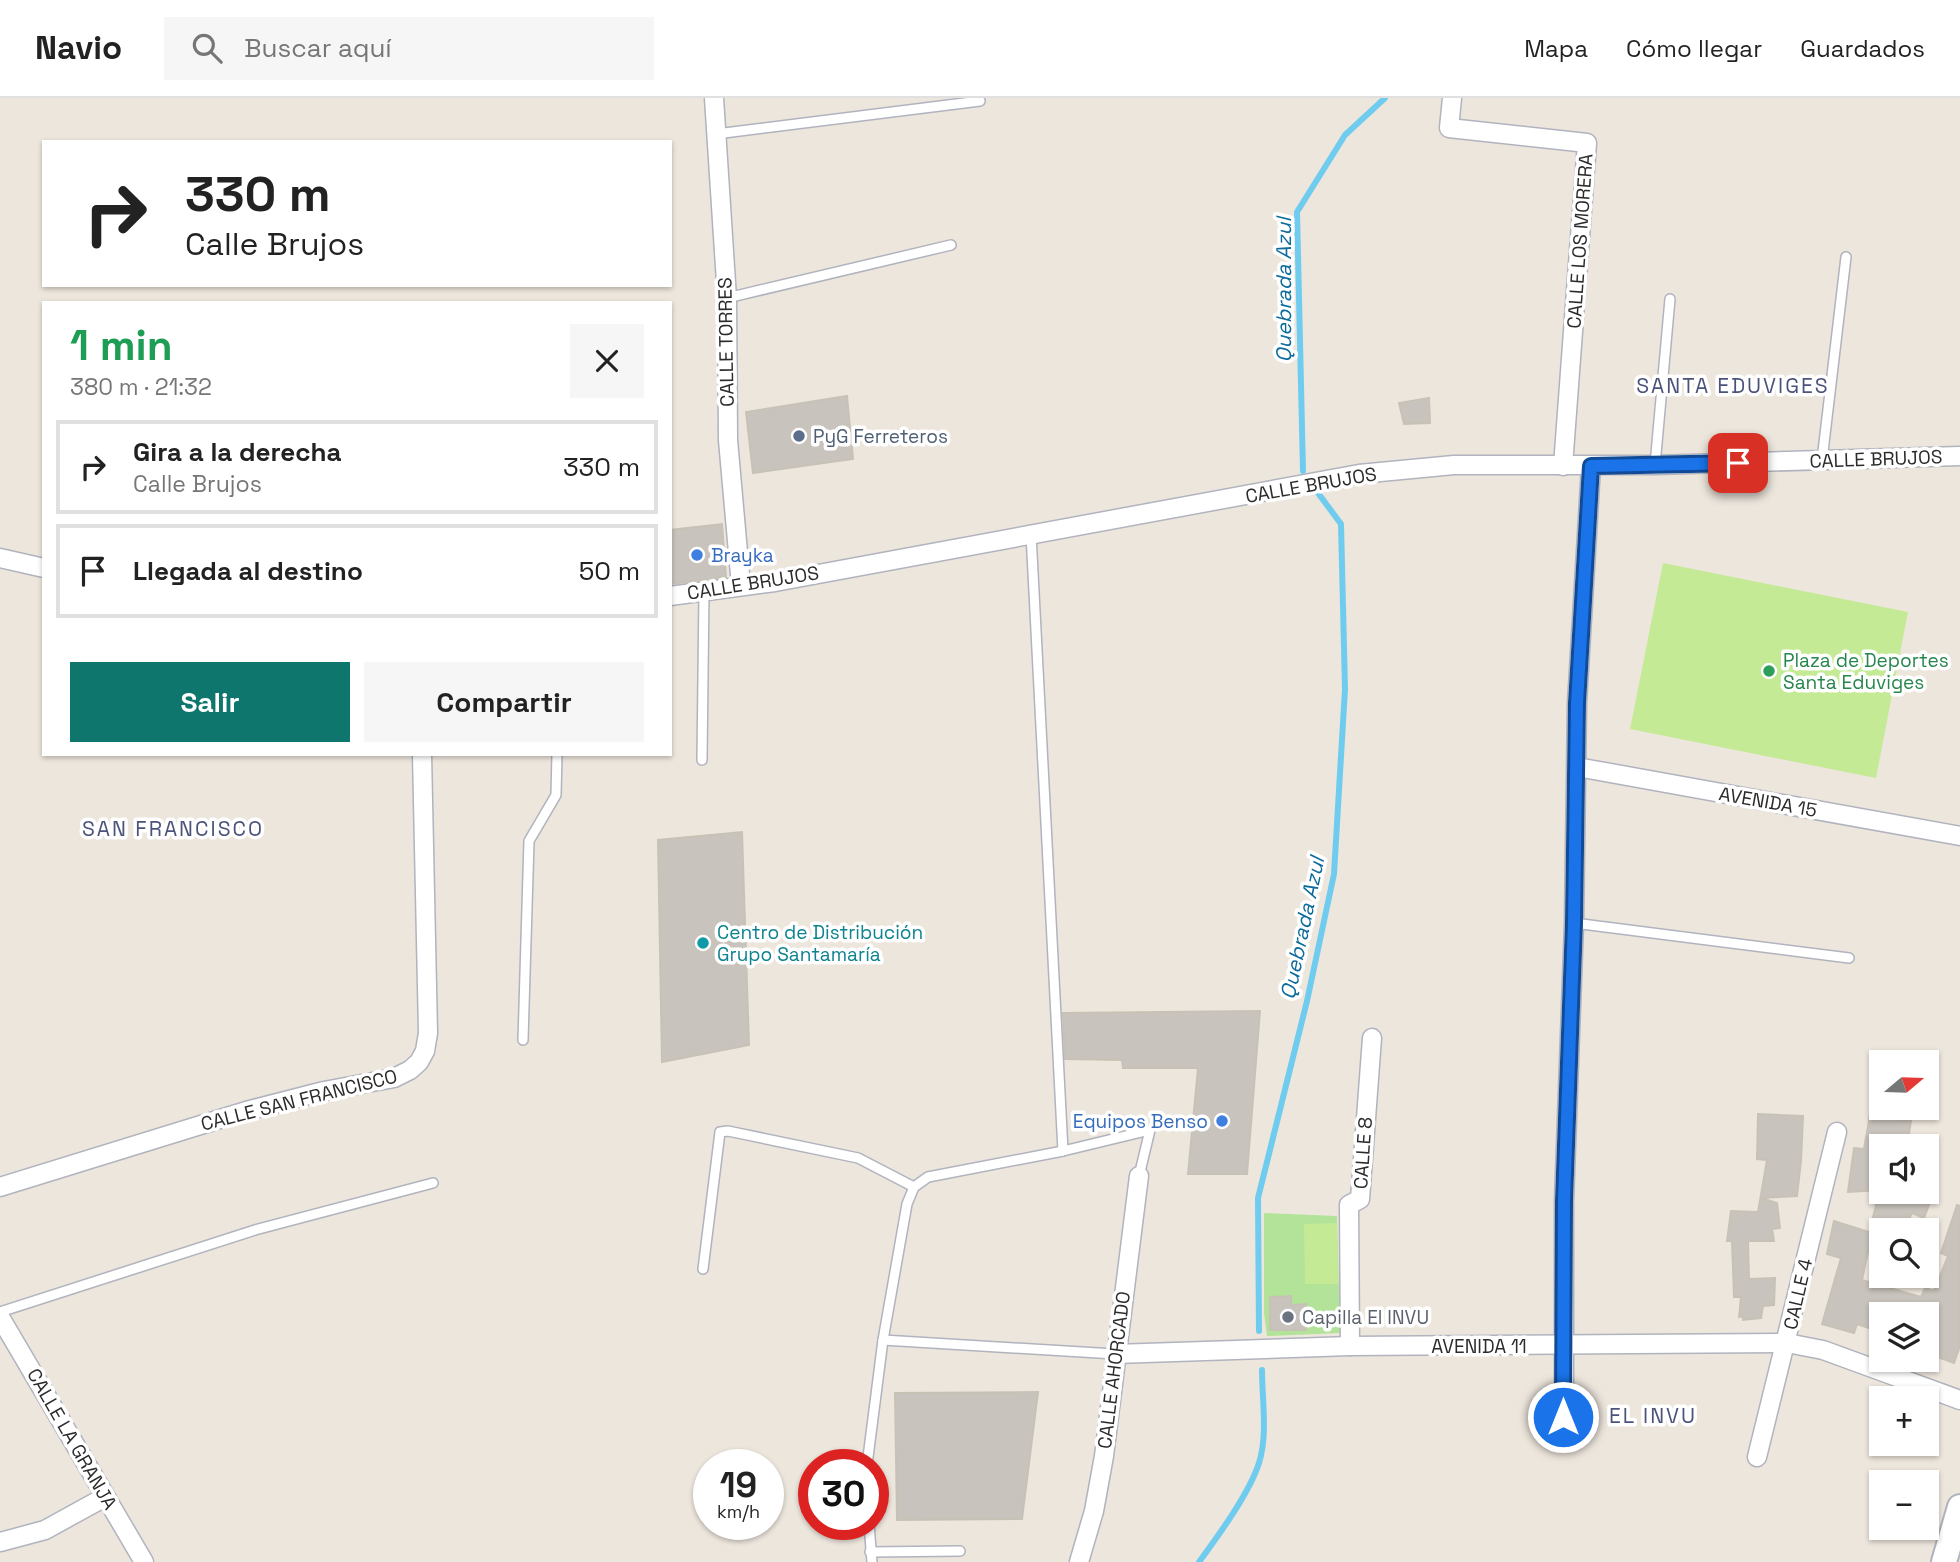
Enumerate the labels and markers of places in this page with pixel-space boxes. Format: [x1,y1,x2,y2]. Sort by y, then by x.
place label: PyG Ferreteros [813,424,948,449]
marker: PyG Ferreteros [791,428,807,444]
pin [1708,433,1768,493]
place label: Brayka [711,543,774,568]
marker: Brayka [689,547,705,563]
place label: Plaza de Deportes Santa Eduviges [1783,648,1949,695]
marker: Plaza de Deportes Santa Eduviges [1761,663,1777,679]
place label: Centro de Distribución Grupo Santamaría [717,920,923,967]
marker: Centro de Distribución Grupo Santamaría [695,935,711,951]
place label: Equipos Benso [1073,1109,1208,1134]
marker: Equipos Benso [1214,1113,1230,1129]
place label: Capilla El INVU [1302,1305,1429,1330]
marker: Capilla El INVU [1280,1309,1296,1325]

